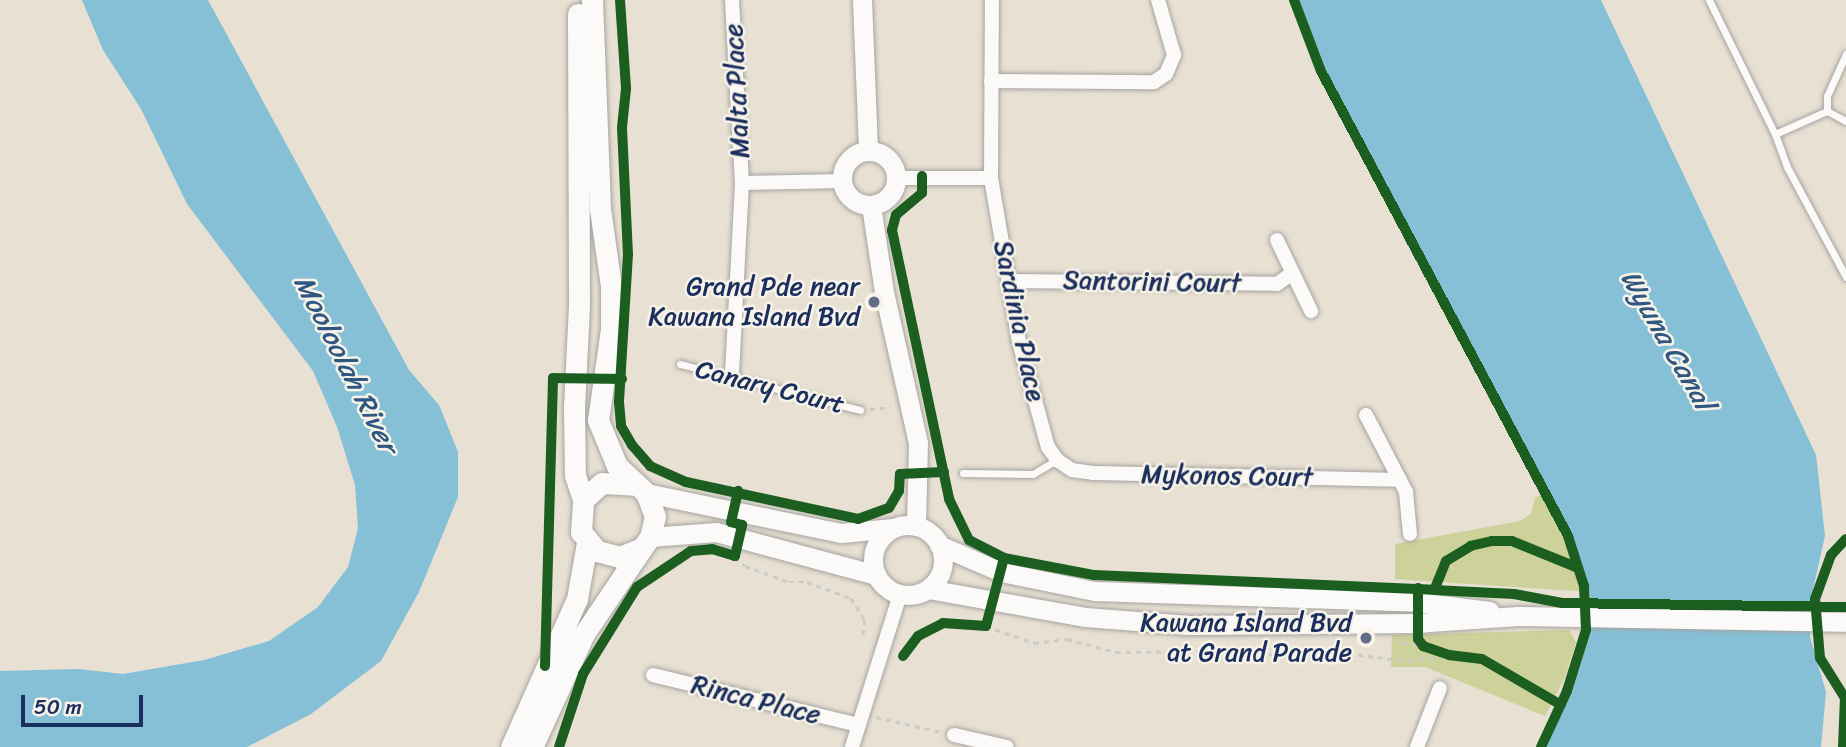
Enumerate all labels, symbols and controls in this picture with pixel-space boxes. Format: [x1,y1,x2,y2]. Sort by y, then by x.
street label: Malta Place [718,23,756,159]
street label: Sardinia Place [987,237,1051,405]
water label: Wyuna Canal [1613,264,1721,416]
street label: Santorini Court [1062,265,1242,299]
water label: Mooloolah River [287,270,405,458]
place label: Grand Pde near Kawana Island Bvd [647,271,860,332]
marker: Grand Pde near Kawana Island Bvd [866,294,882,310]
street label: Canary Court [692,353,848,421]
street label: Mykonos Court [1140,459,1314,493]
place label: Kawana Island Bvd at Grand Parade [1139,607,1352,668]
marker: Kawana Island Bvd at Grand Parade [1358,630,1374,646]
street label: Rinca Place [688,669,824,731]
scale bar [24,680,147,724]
text: 50 m [34,688,82,726]

